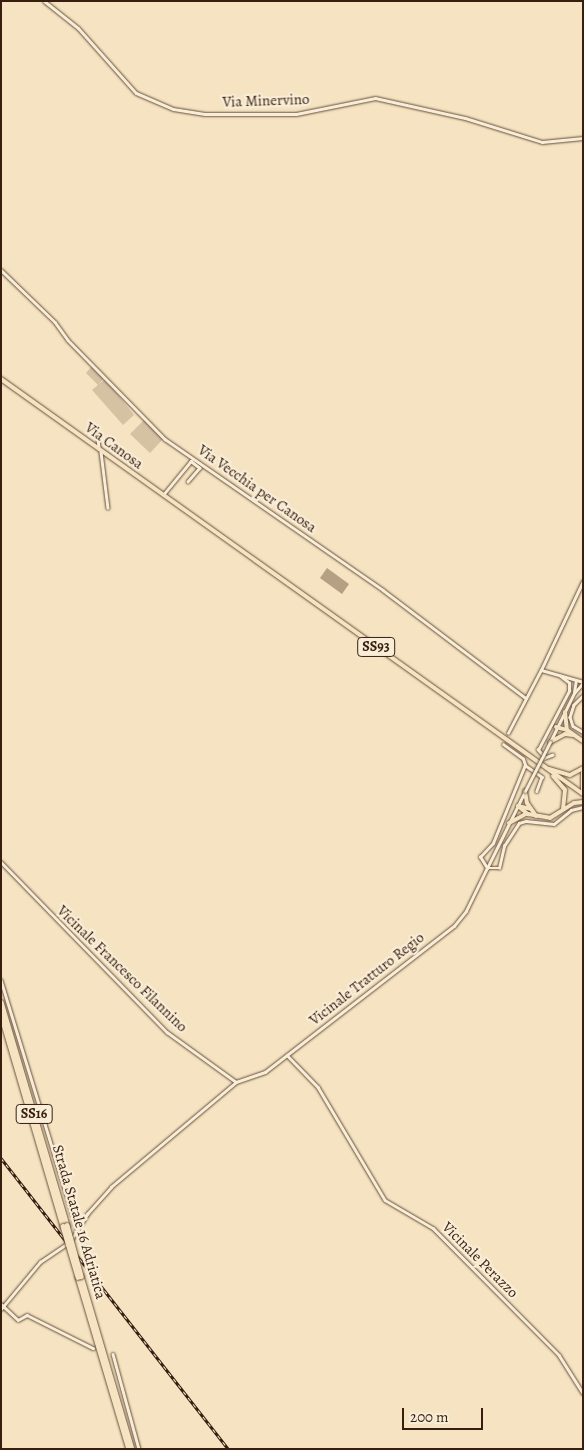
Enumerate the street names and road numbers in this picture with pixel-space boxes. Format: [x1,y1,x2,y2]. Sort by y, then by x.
street label: Via Minervino [222,90,310,112]
street label: Via Canosa [81,419,147,473]
street label: Via Vecchia per Canosa [194,441,320,537]
road number: SS93 [356,636,396,659]
street label: Vicinale Francesco Filannino [53,902,191,1036]
street label: Vicinale Tratturo Regio [306,929,428,1029]
road number: SS16 [15,1102,53,1126]
street label: Strada Statale 16 Adriatica [48,1143,110,1301]
street label: Vicinale Perazzo [438,1218,522,1302]

